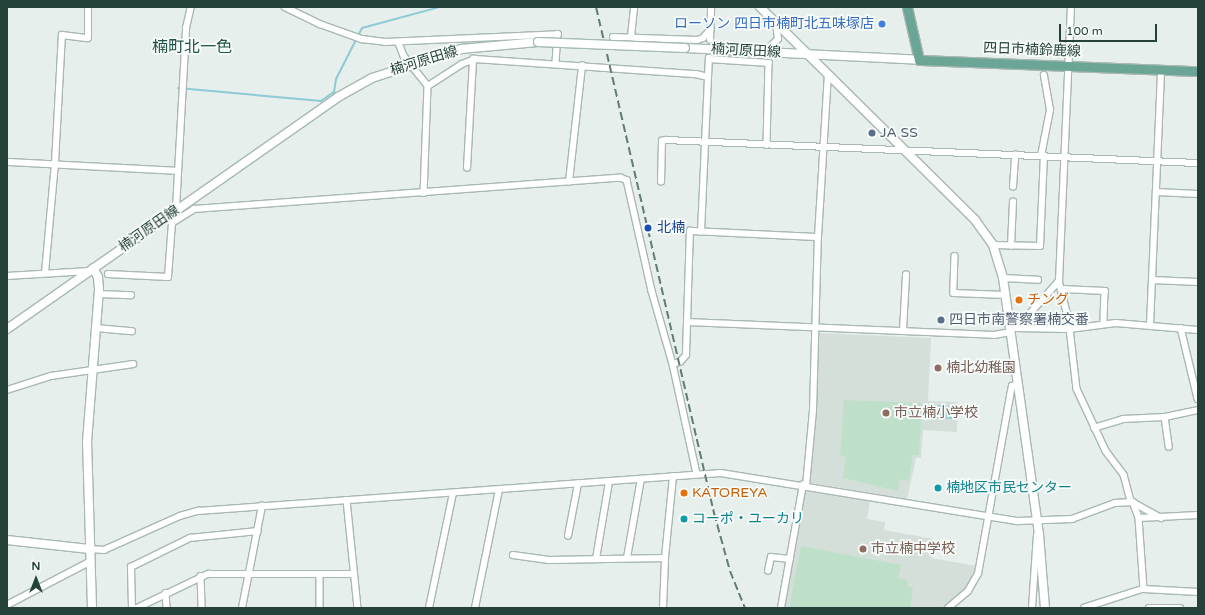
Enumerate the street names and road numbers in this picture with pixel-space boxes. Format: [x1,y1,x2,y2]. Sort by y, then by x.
street label: 四日市楠鈴鹿線 [983,40,1081,60]
street label: 楠河原田線 [711,41,781,61]
street label: 楠河原田線 [388,43,460,79]
street label: 楠河原田線 [116,202,182,256]

